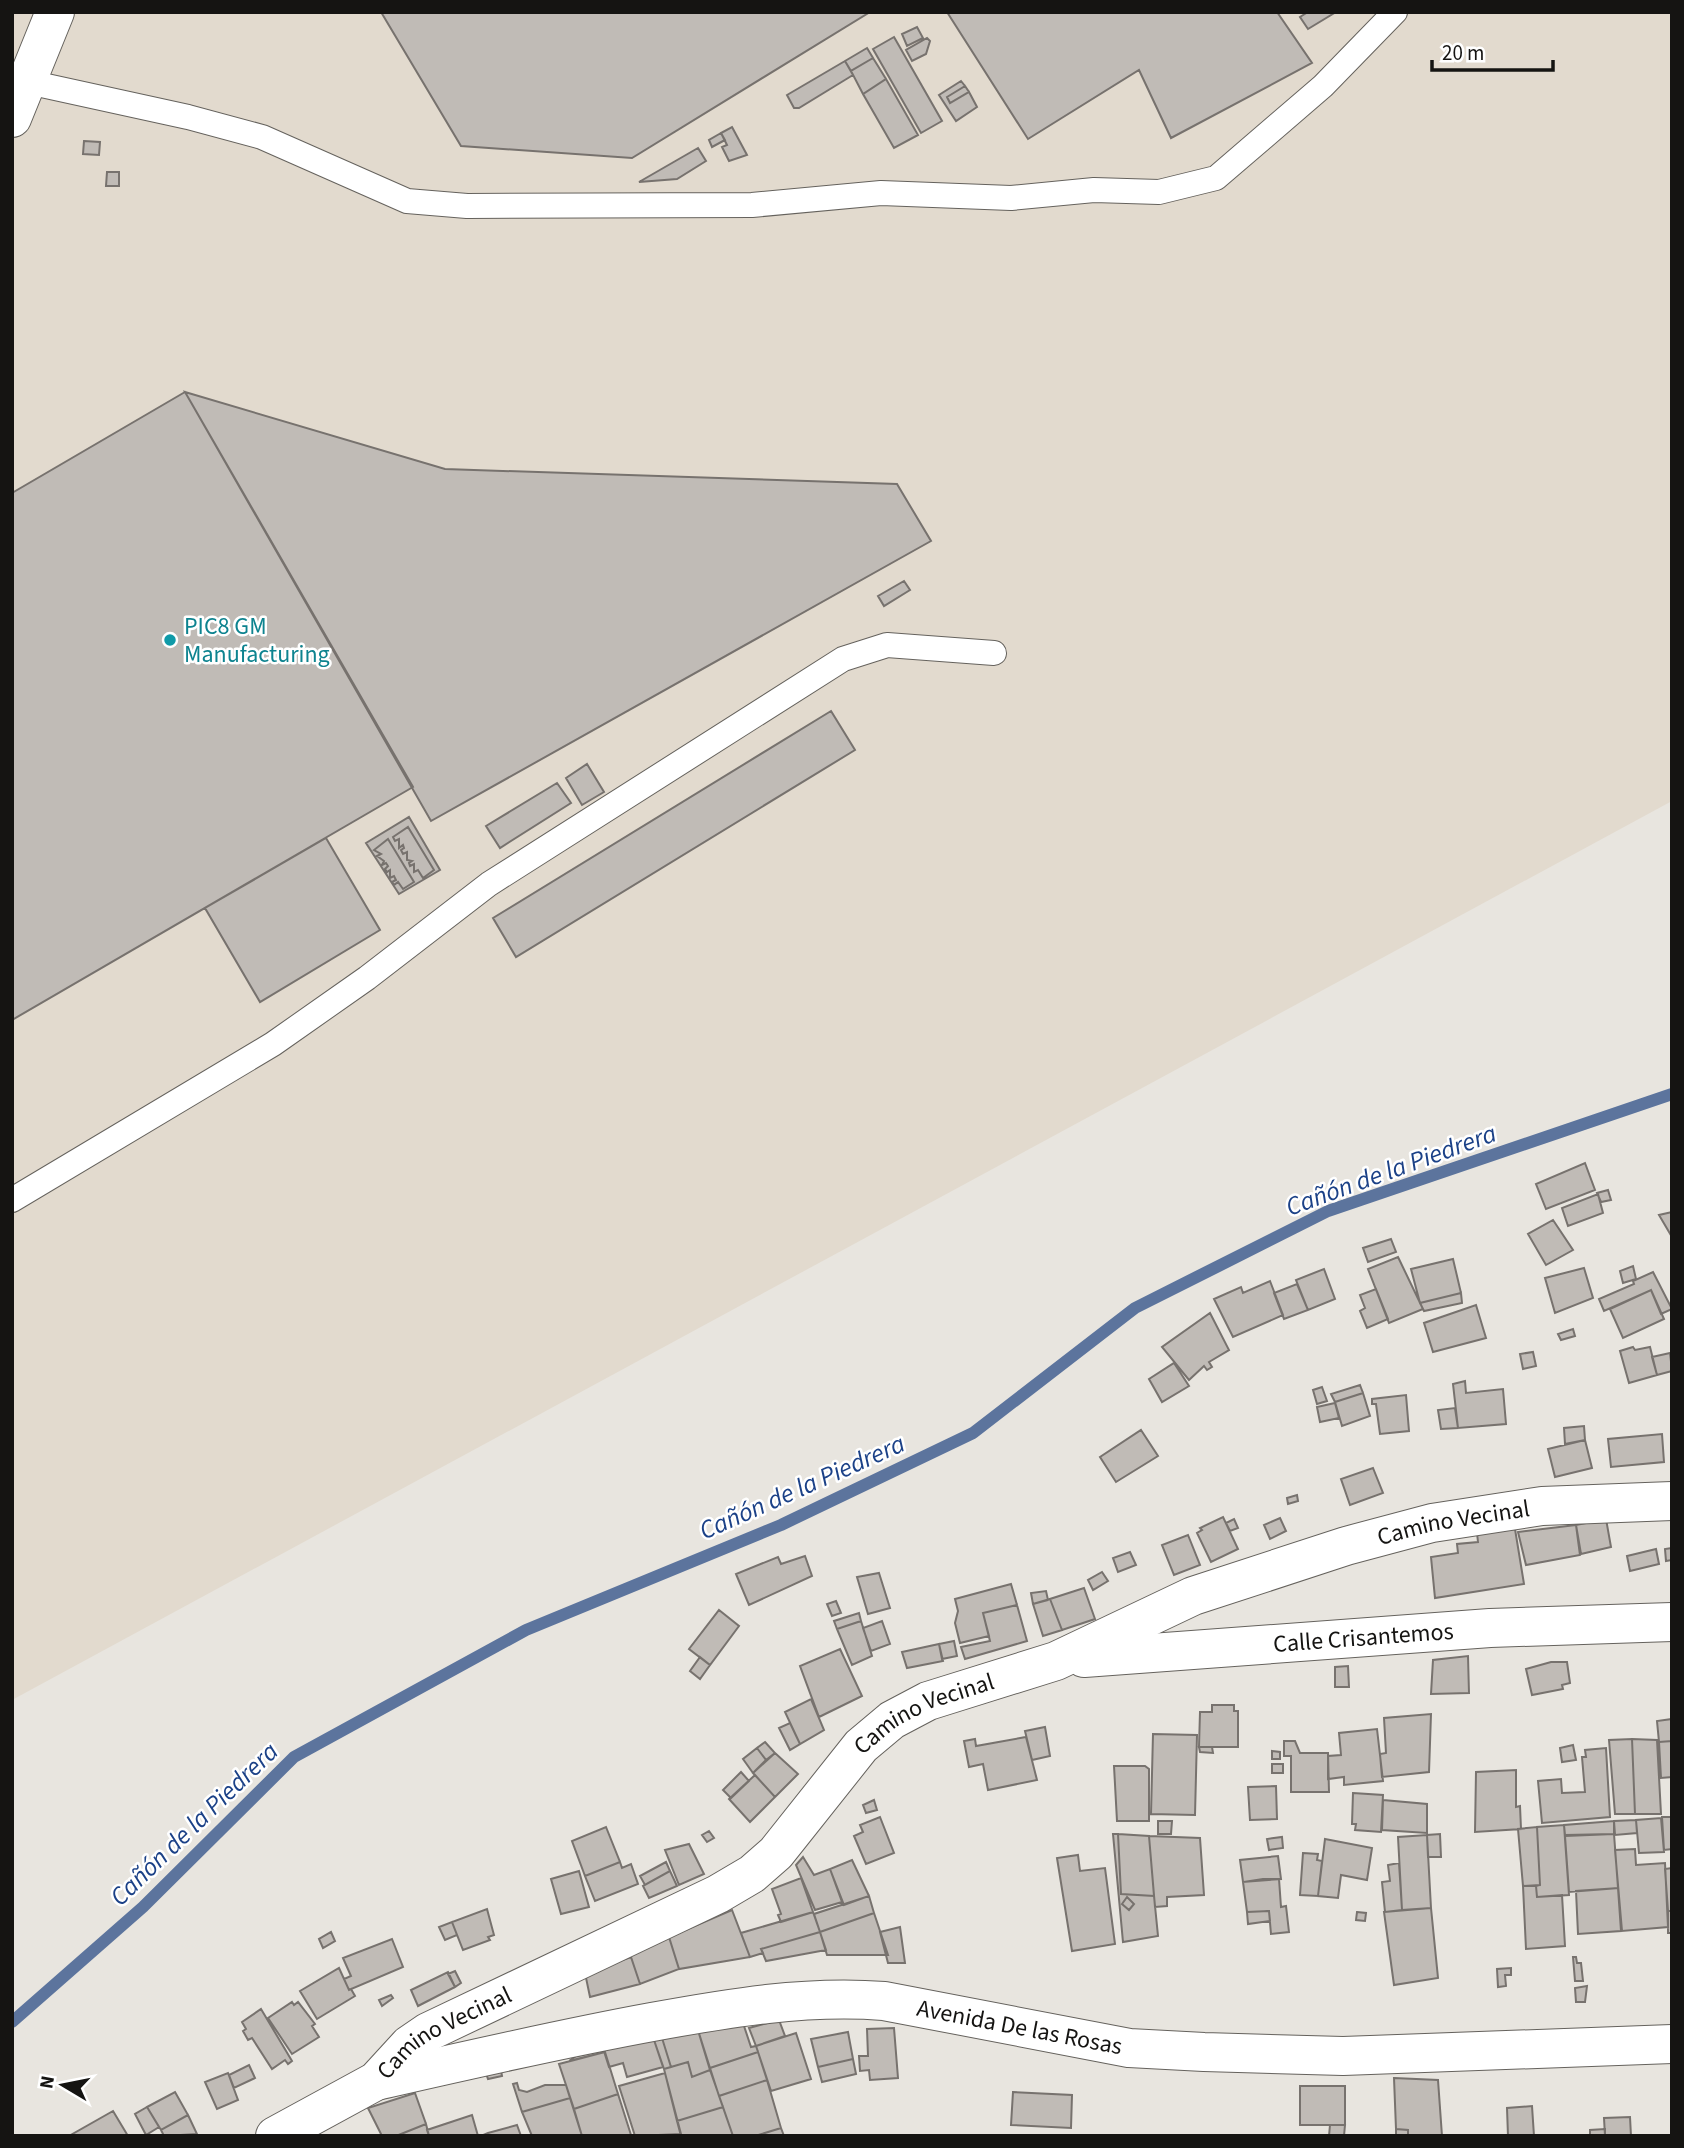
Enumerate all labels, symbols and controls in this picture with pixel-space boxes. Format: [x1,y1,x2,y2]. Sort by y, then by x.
scale bar [1432,28,1553,72]
text: 20 m [1442,38,1484,68]
place label: PIC8 GM Manufacturing [184,609,330,672]
marker: PIC8 GM Manufacturing [162,632,178,648]
water label: Cañón de la Piedrera [1280,1115,1502,1225]
water label: Cañón de la Piedrera [693,1425,911,1549]
street label: Camino Vecinal [1373,1491,1532,1554]
street label: Calle Crisantemos [1272,1613,1455,1661]
street label: Camino Vecinal [846,1664,998,1763]
water label: Cañón de la Piedrera [101,1734,287,1914]
street label: Camino Vecinal [368,1977,517,2087]
street label: Avenida De las Rosas [914,1990,1125,2064]
north arrow [28,2050,98,2120]
text: N [33,2074,62,2091]

